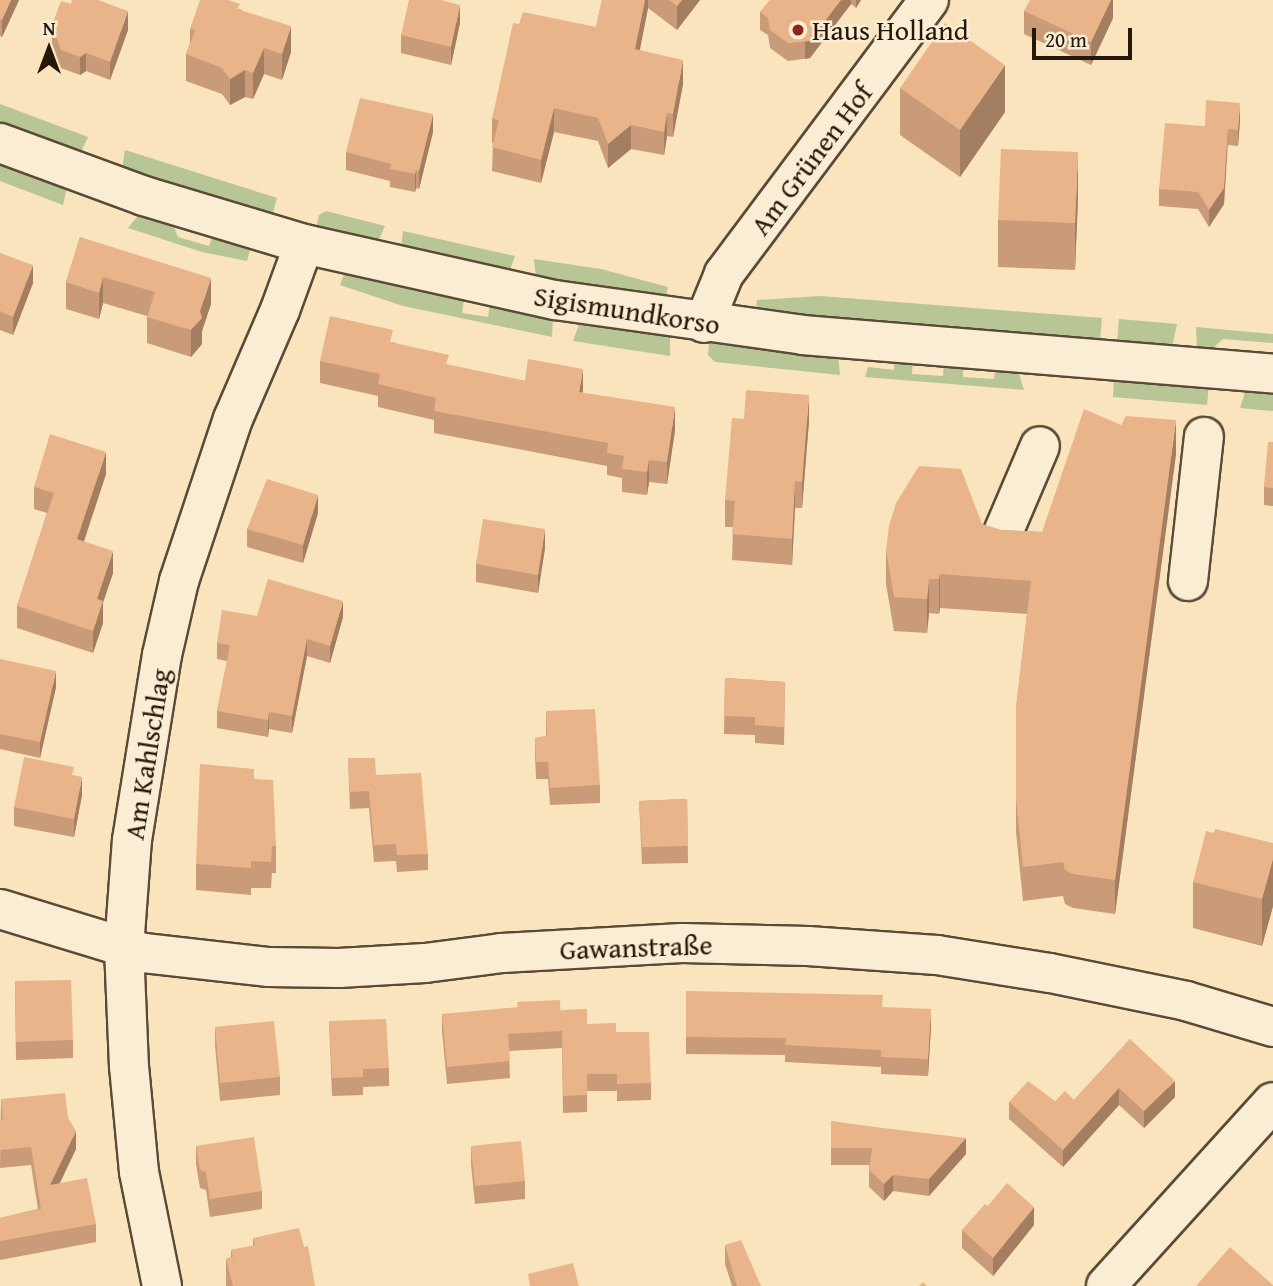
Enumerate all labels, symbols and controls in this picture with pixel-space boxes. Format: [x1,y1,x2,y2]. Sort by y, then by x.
place label: Haus Holland [812,13,969,47]
north arrow [14,14,84,84]
text: N [43,14,55,42]
scale bar [1035,14,1135,58]
marker: Haus Holland [790,22,806,38]
text: 20 m [1045,24,1087,55]
street label: Am Grünen Hof [743,76,879,242]
street label: Sigismundkorso [532,279,722,341]
street label: Am Kahlschlag [117,666,177,842]
street label: Gawanstraße [559,928,713,966]

